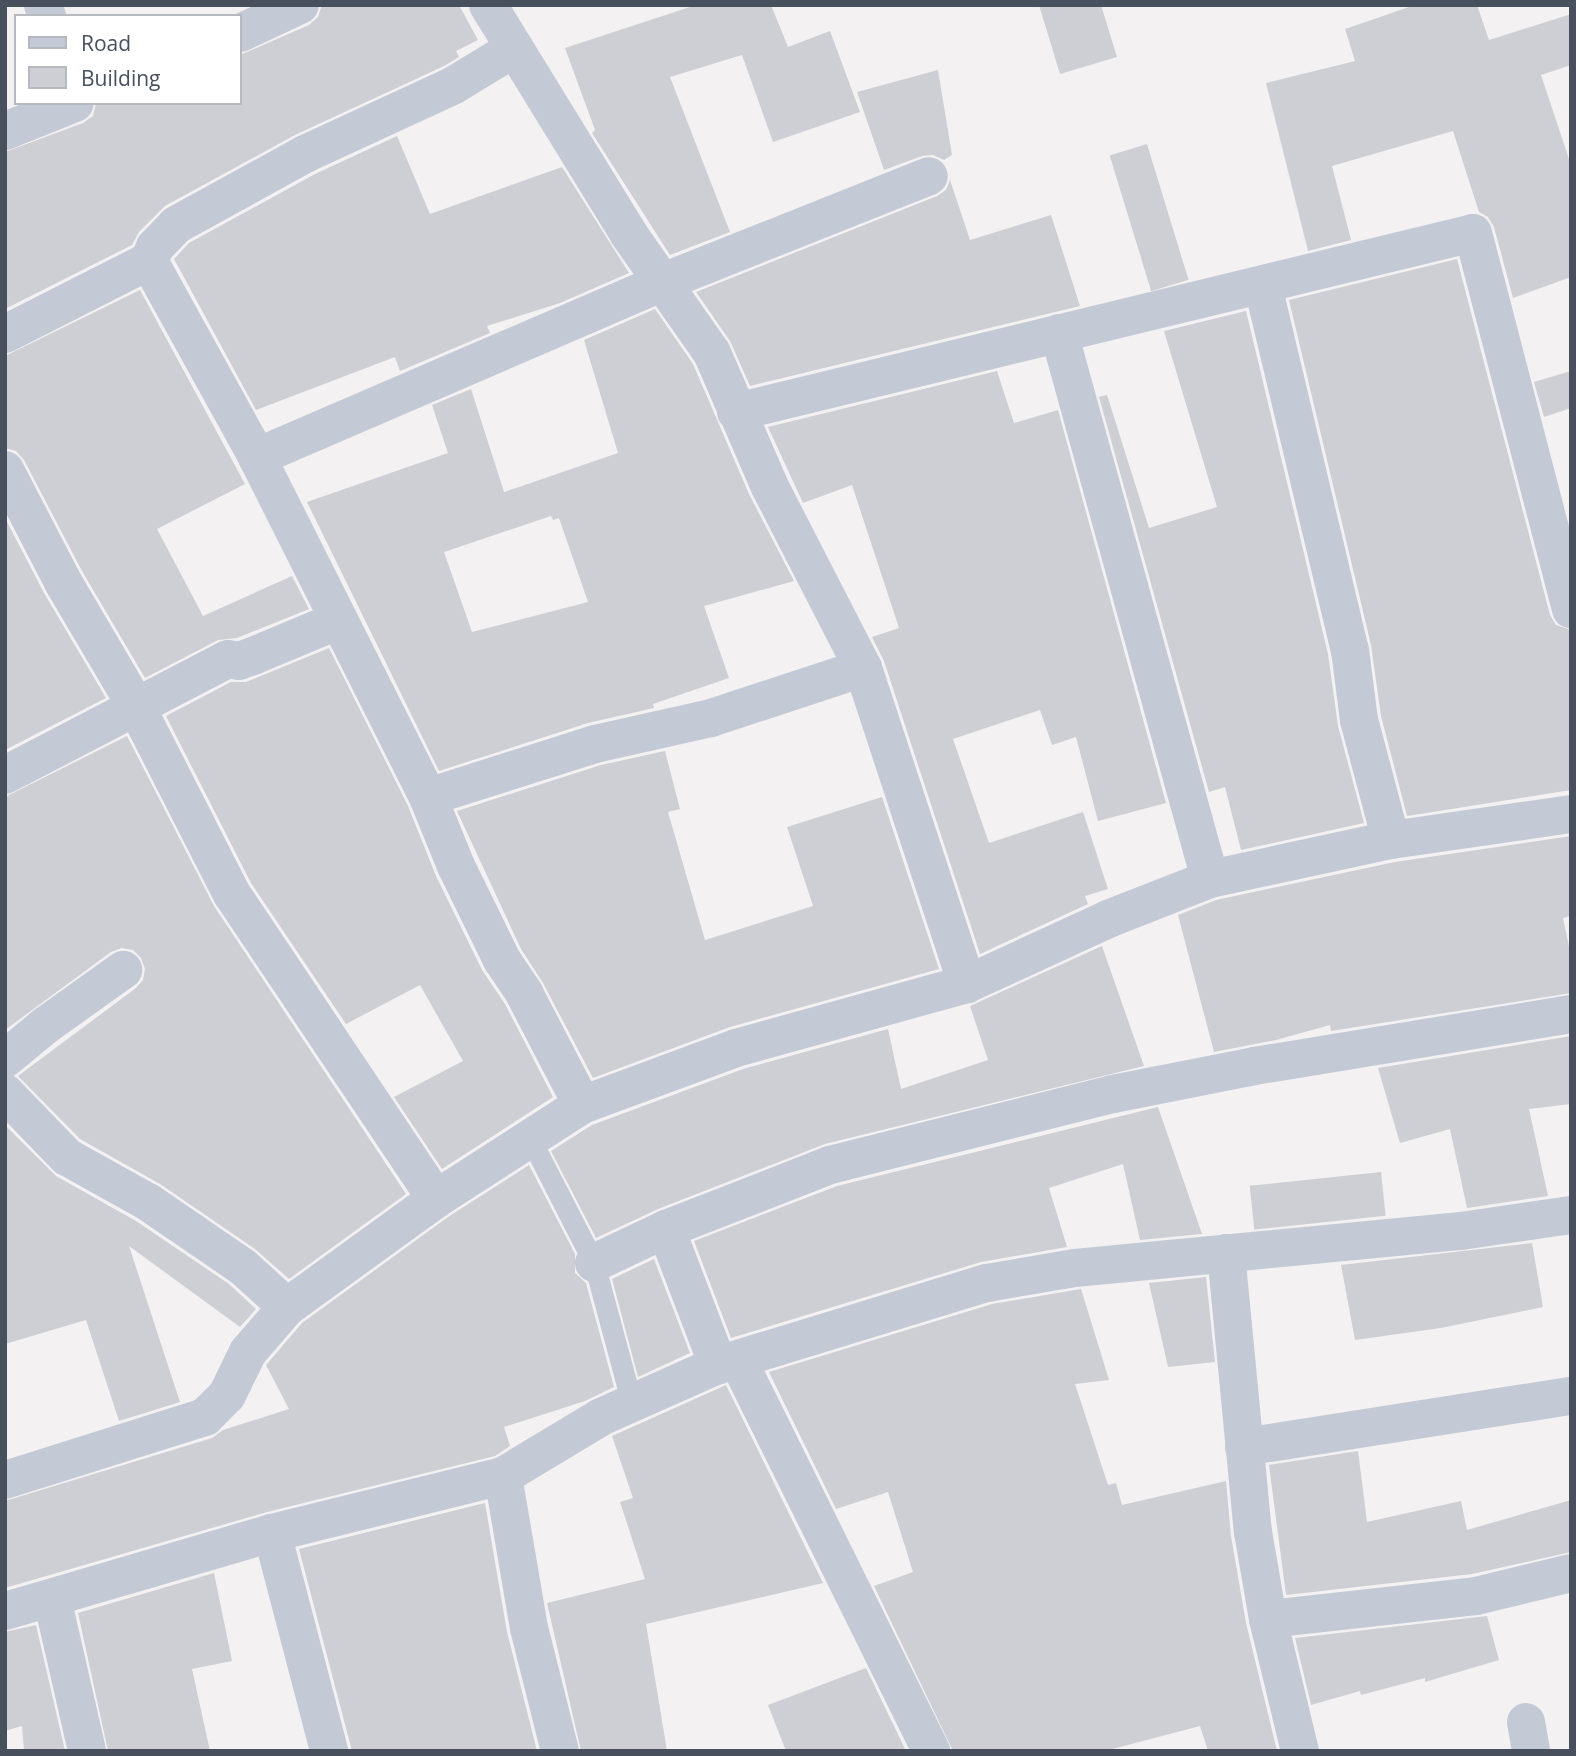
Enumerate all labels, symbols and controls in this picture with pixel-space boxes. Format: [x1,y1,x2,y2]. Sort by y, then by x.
legend [14,14,242,105]
text: Road [81,29,131,57]
text: Building [81,64,160,92]

